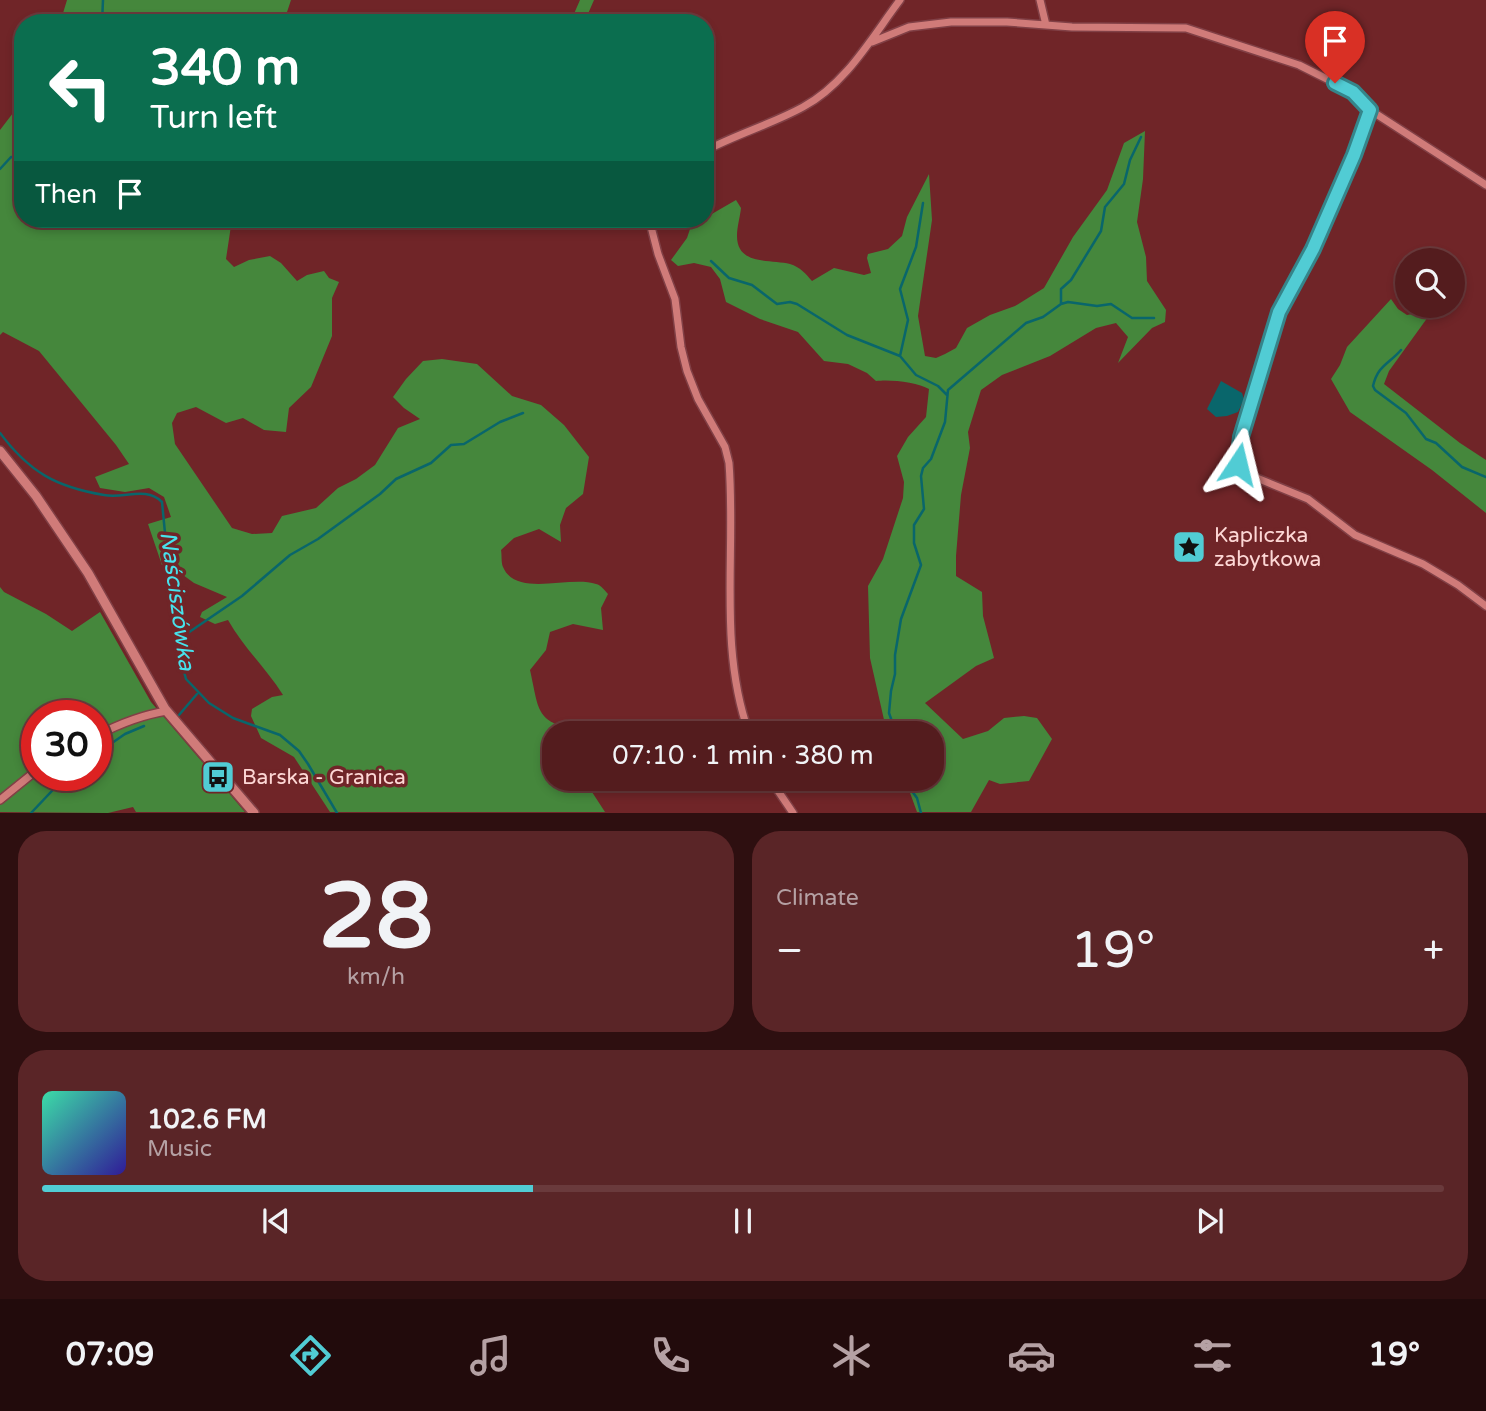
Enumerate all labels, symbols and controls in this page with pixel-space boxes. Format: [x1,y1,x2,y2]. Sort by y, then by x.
pin [1305,11,1365,83]
icon: arrive [1316,22,1354,60]
text: 340 m [150,39,300,98]
icon: left [35,42,126,133]
text: Turn left [150,99,277,137]
icon: arrive [111,175,149,213]
text: Then [35,179,97,210]
map controls [1395,248,1465,318]
button: search [1395,248,1465,318]
position arrow [1201,427,1275,501]
place label: Kapliczka zabytkowa [1214,523,1321,572]
place icon: Kapliczka zabytkowa [1170,528,1208,566]
water label: Naściszówka [153,530,201,673]
speed limit sign: 30 [21,700,112,791]
text: 07:10 · 1 min · 380 m [612,740,874,771]
bus stop icon: Barska - Granica [199,758,237,796]
place label: Barska - Granica [242,765,406,790]
text: 28 [319,862,433,972]
text: Climate [776,884,859,912]
text: 19° [1070,919,1155,982]
text: − [776,928,803,974]
text: + [1423,928,1444,974]
text: km/h [347,963,405,991]
text: 102.6 FM [147,1104,267,1135]
text: Music [147,1135,212,1163]
icon: previous [257,1202,295,1240]
icon: pause [724,1202,762,1240]
icon: next [1191,1202,1229,1240]
icon: directions [286,1331,335,1380]
icon: music [466,1331,515,1380]
icon: phone [646,1331,695,1380]
icon: climate [827,1331,876,1380]
icon: car [1007,1331,1056,1380]
icon: filters [1188,1331,1237,1380]
text: 07:09 [66,1336,154,1374]
text: 19° [1368,1336,1420,1374]

